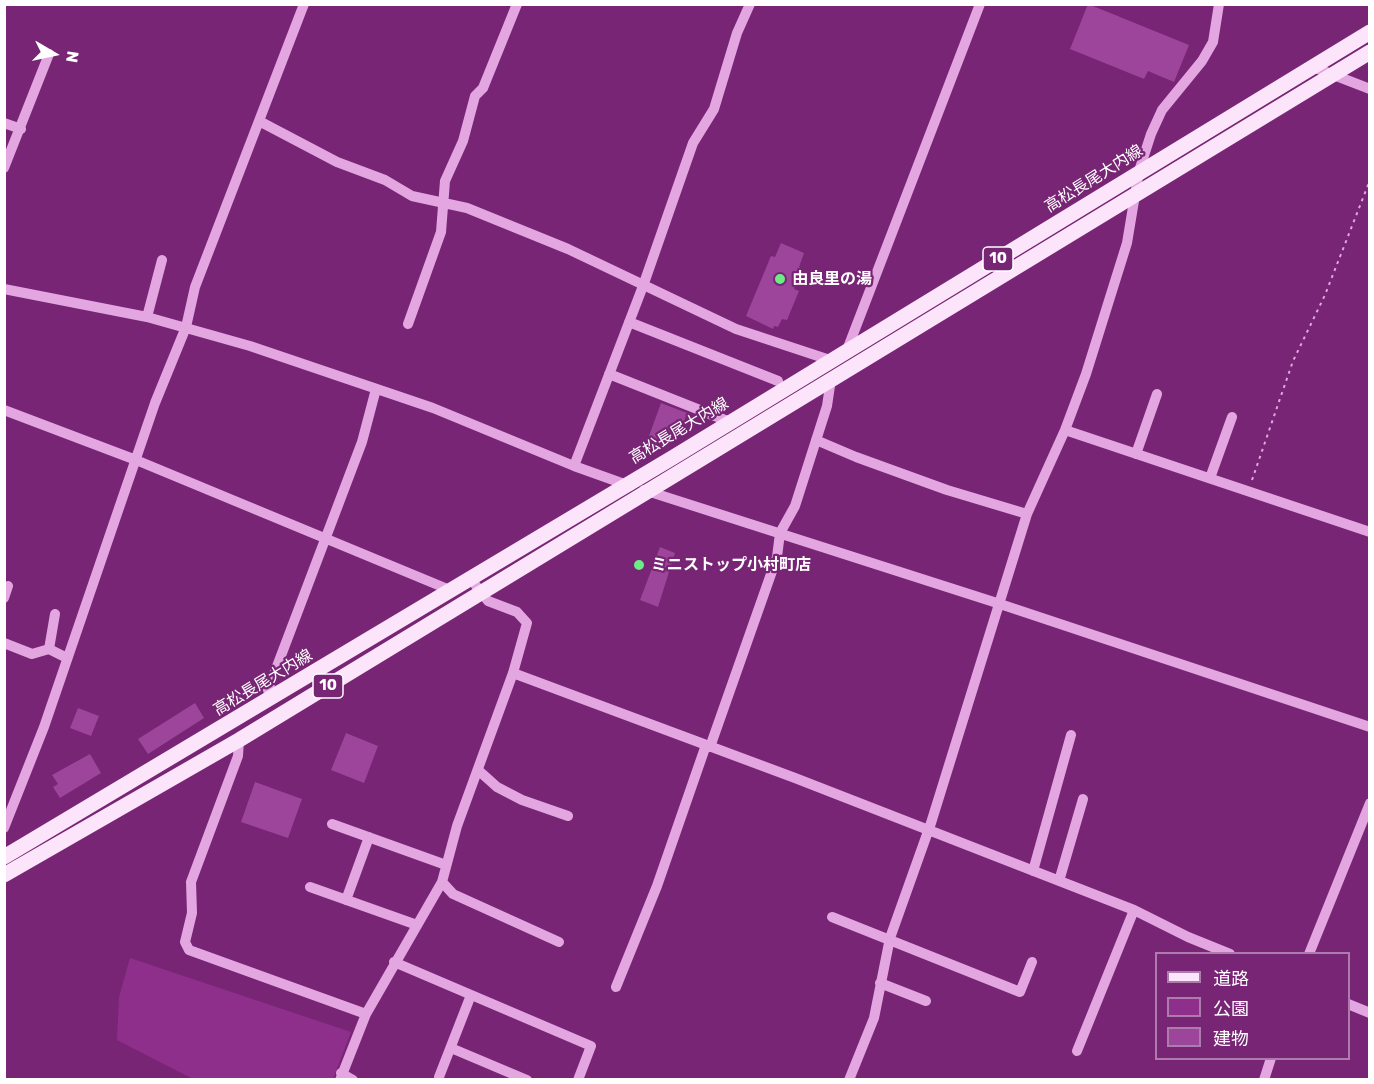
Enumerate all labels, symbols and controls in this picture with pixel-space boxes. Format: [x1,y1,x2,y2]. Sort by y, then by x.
north arrow [24,24,84,84]
text: N [62,50,83,64]
street label: 高松長尾大内線 [1041,141,1147,217]
road number: 10 [983,247,1013,271]
place label: 由良里の湯 [792,269,872,289]
marker: 由良里の湯 [773,272,787,286]
street label: 高松長尾大内線 [626,394,732,468]
place label: ミニストップ小村町店 [651,555,811,575]
marker: ミニストップ小村町店 [632,558,646,572]
street label: 高松長尾大内線 [210,646,316,720]
road number: 10 [313,674,343,698]
legend [1155,952,1350,1060]
text: 道路 [1213,968,1249,990]
text: 公園 [1213,998,1249,1020]
text: 建物 [1213,1028,1249,1050]

